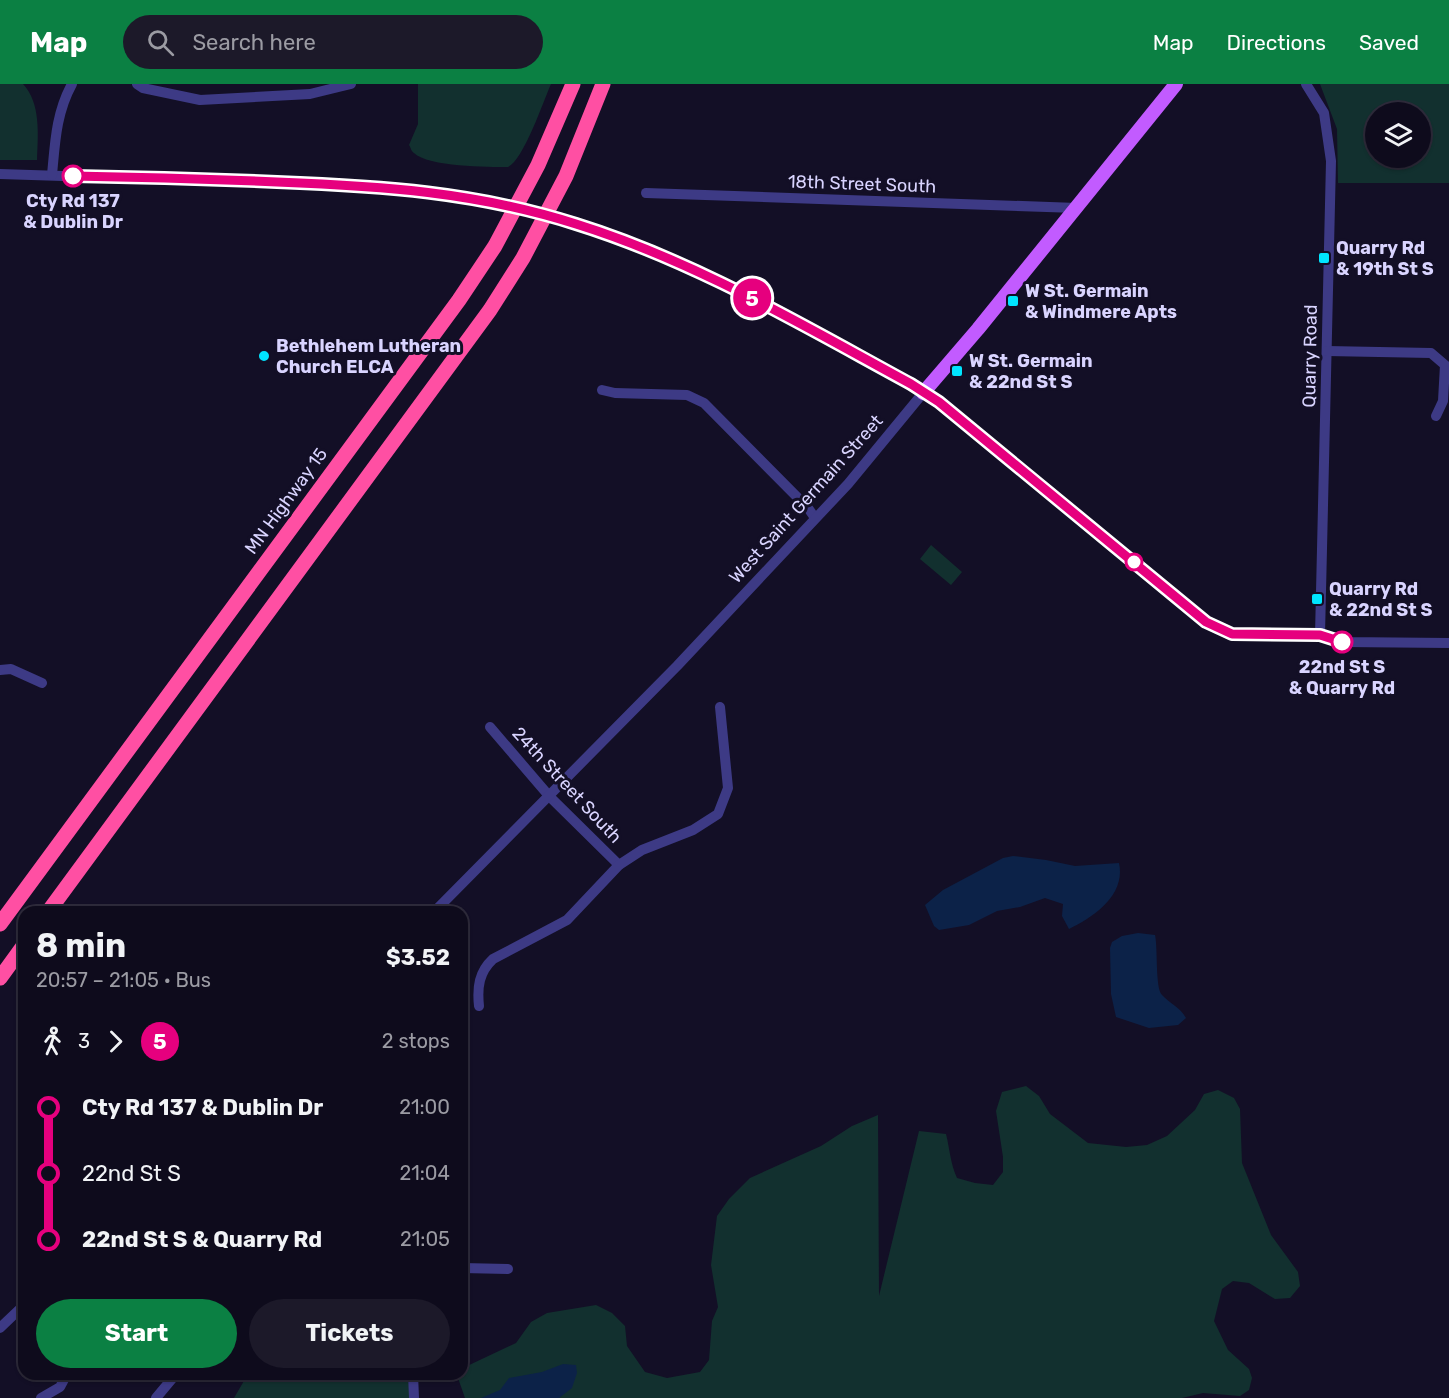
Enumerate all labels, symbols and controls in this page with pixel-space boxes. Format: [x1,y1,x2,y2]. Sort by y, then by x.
search box [123,15,543,69]
text: Map [30,26,87,59]
icon: search [144,26,177,59]
text: Search here [192,29,316,56]
text: Map [1153,30,1194,55]
text: Directions [1227,30,1326,55]
text: Saved [1359,30,1419,55]
map controls [1365,102,1431,168]
button: layers [1365,102,1431,168]
marker: Cty Rd 137 & Dublin Dr [62,165,84,187]
street label: 18th Street South [787,170,937,198]
place label: Cty Rd 137 & Dublin Dr [23,190,123,233]
place label: Quarry Rd & 19th St S [1336,237,1434,280]
marker: Quarry Rd & 19th St S [1317,251,1331,265]
line badge: 5 [732,278,771,318]
place label: W St. Germain & Windmere Apts [1025,280,1177,323]
text: 5 [745,286,759,311]
marker: W St. Germain & Windmere Apts [1006,294,1020,308]
street label: Quarry Road [1298,304,1322,408]
place label: Bethlehem Lutheran Church ELCA [276,335,461,378]
marker: Bethlehem Lutheran Church ELCA [257,349,271,363]
place label: W St. Germain & 22nd St S [969,350,1093,393]
marker: W St. Germain & 22nd St S [950,364,964,378]
street label: West Saint Germain Street [724,410,888,588]
street label: MN Highway 15 [240,443,332,559]
unlabelled marker [1125,553,1143,571]
place label: Quarry Rd & 22nd St S [1329,578,1433,621]
marker: Quarry Rd & 22nd St S [1310,592,1324,606]
marker: 22nd St S & Quarry Rd [1331,631,1353,653]
place label: 22nd St S & Quarry Rd [1289,656,1395,699]
street label: 24th Street South [508,722,626,848]
text: 8 min [36,926,126,965]
text: $3.52 [386,944,450,971]
text: 20:57 – 21:05 · Bus [36,968,211,992]
icon: walk [36,1025,69,1058]
icon: forward [99,1025,132,1058]
text: 3 [78,1029,90,1053]
text: 5 [153,1029,167,1054]
text: 2 stops [382,1029,450,1053]
text: Cty Rd 137 & Dublin Dr [82,1094,323,1121]
text: 21:00 [399,1095,450,1119]
text: 22nd St S [82,1160,181,1187]
text: 21:04 [399,1161,450,1185]
text: 22nd St S & Quarry Rd [82,1226,322,1253]
text: 21:05 [400,1227,450,1251]
button: Start [36,1299,237,1368]
button: Tickets [249,1299,450,1368]

